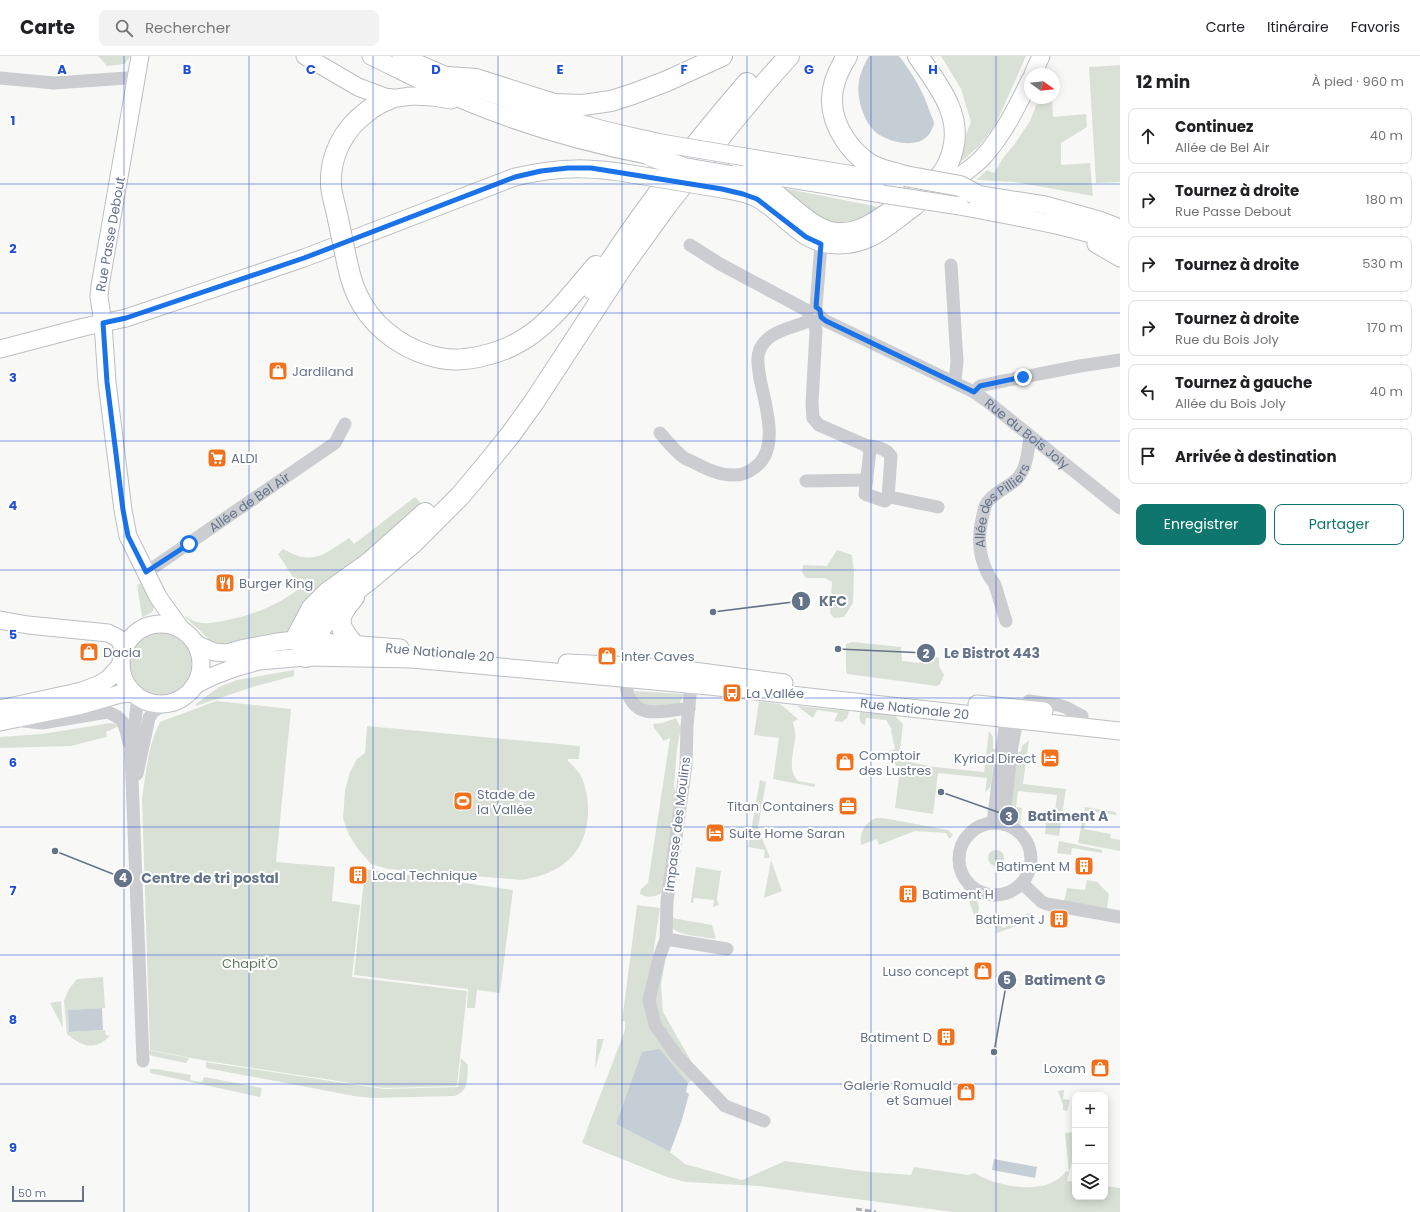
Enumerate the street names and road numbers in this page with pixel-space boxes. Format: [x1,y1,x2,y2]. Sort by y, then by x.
street label: Rue Passe Debout [91,175,130,293]
street label: Rue du Bois Joly [980,394,1074,474]
street label: Allée des Pilliers [971,461,1035,548]
street label: Allée de Bel Air [205,468,294,537]
street label: Rue Nationale 20 [385,638,495,667]
street label: Rue Nationale 20 [859,694,970,724]
street label: Impasse des Moulins [660,755,695,893]

